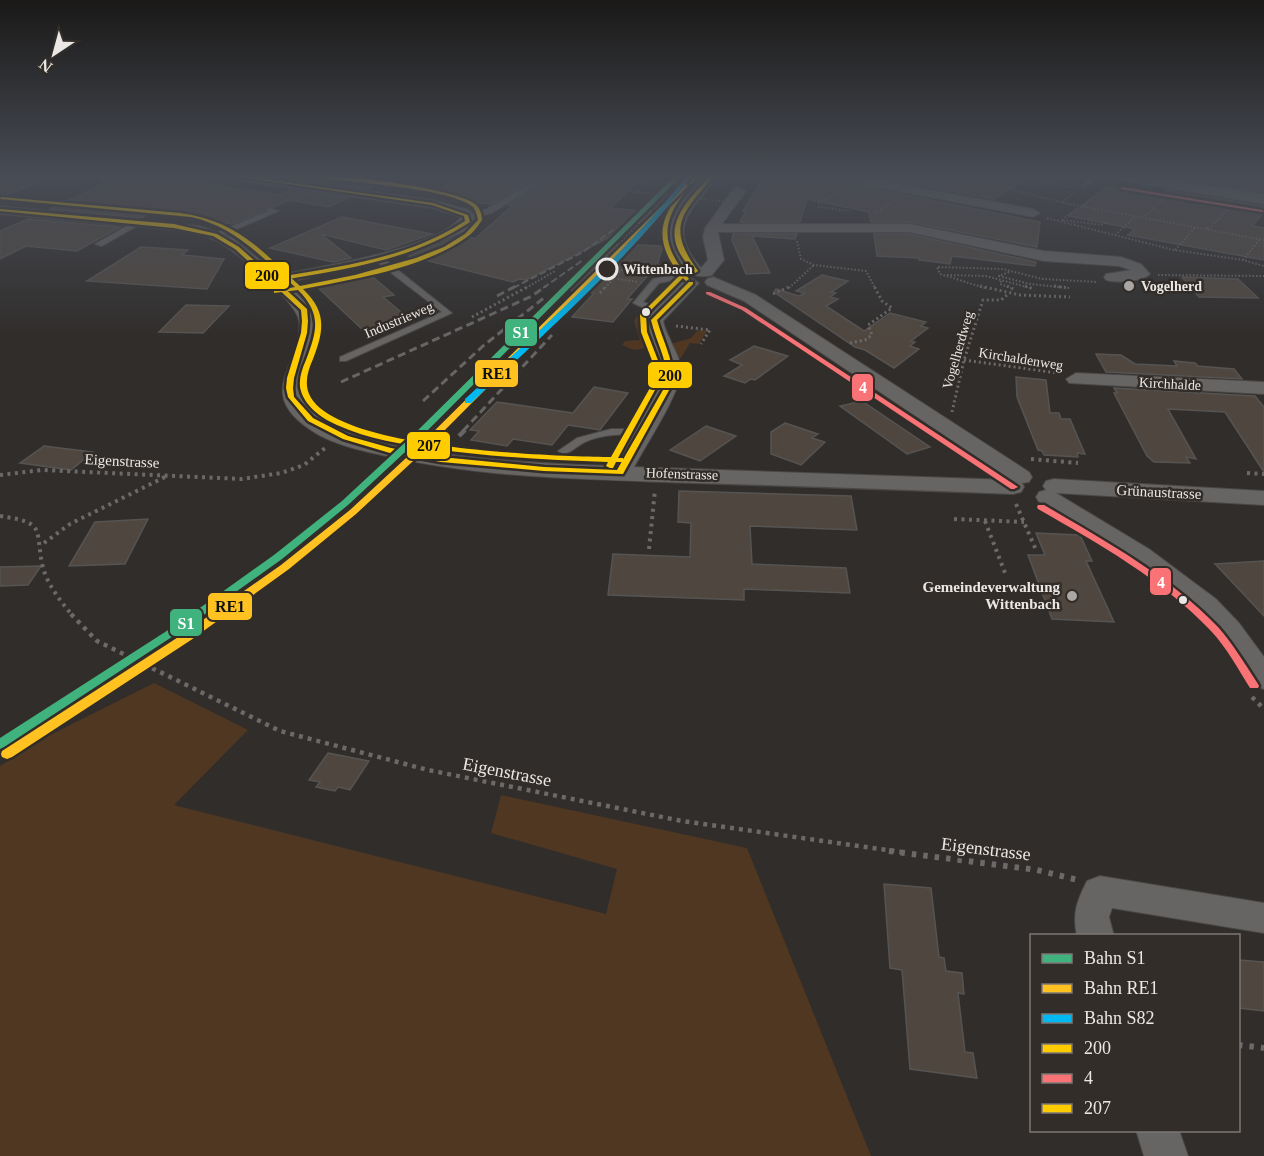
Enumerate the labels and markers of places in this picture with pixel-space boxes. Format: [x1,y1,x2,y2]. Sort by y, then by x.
marker: Wittenbach [596,258,618,280]
place label: Wittenbach [623,262,693,277]
marker: Vogelherd [1122,279,1136,293]
place label: Vogelherd [1141,279,1202,294]
unlabelled marker [640,306,652,318]
place label: Gemeindeverwaltung Wittenbach [923,579,1061,612]
marker: Gemeindeverwaltung Wittenbach [1065,589,1079,603]
unlabelled marker [1177,594,1189,606]

